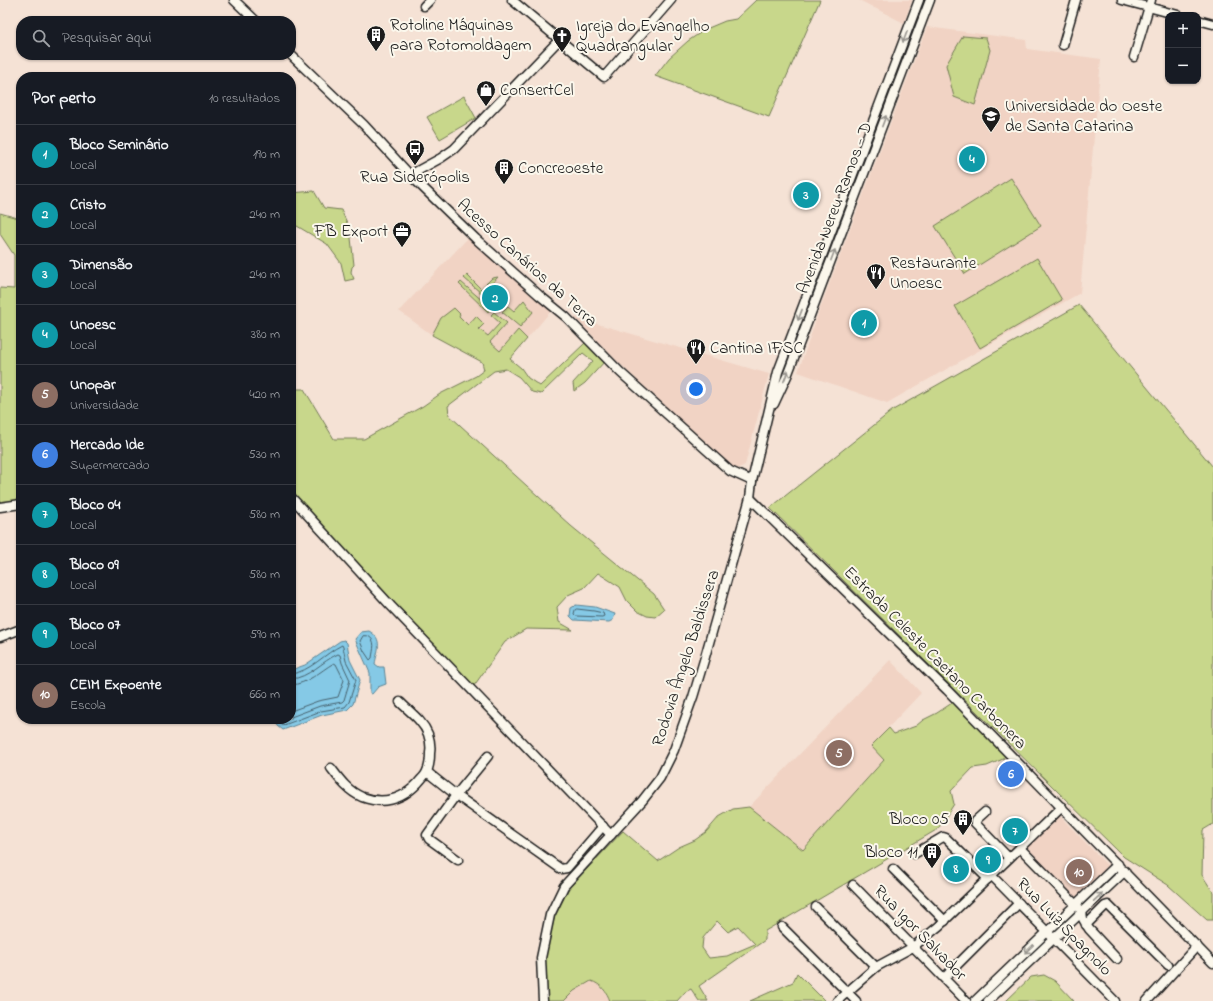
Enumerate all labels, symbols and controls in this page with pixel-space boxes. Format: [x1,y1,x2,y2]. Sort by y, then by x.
map controls [1165,12,1201,84]
button: + [1165,12,1201,48]
place label: Rotoline Máquinas para Rotomoldagem [390,13,532,60]
place label: Igreja do Evangelho Quadrangular [576,14,710,61]
search box [16,16,296,60]
building icon: Rotoline Máquinas para Rotomoldagem [365,24,387,52]
church icon: Igreja do Evangelho Quadrangular [551,25,573,53]
icon: search [30,27,52,49]
text: Pesquisar aqui [62,27,151,49]
one-way arrow [901,30,909,42]
button: − [1165,48,1201,84]
place label: ConsertCel [500,78,574,103]
shop icon: ConsertCel [475,79,497,107]
text: Por perto [32,86,96,111]
text: 10 resultados [209,89,280,108]
place label: Universidade do Oeste de Santa Catarina [1005,94,1163,139]
school or university icon: Universidade do Oeste de Santa Catarina [980,105,1002,133]
one-way arrow [881,115,889,127]
street label: Avenida Nereu Ramos - D [791,119,879,297]
text: Bloco Seminário [70,134,169,156]
bus stop icon: Rua Siderópolis [404,138,426,166]
pin: 4 [959,144,985,174]
text: 1 [43,145,47,164]
text: 190 m [253,145,280,164]
text: Local [70,156,97,175]
place label: Concreoeste [518,156,604,181]
building icon: Concreoeste [493,157,515,185]
place label: Rua Siderópolis [360,165,470,190]
pin: 3 [793,180,819,210]
street label: Acesso Canários da Terra [451,193,603,333]
text: Cristo [70,194,106,216]
text: 2 [42,205,48,224]
text: 240 m [249,205,280,224]
text: Local [70,216,97,235]
place label: FB Export [313,219,388,244]
office icon: FB Export [391,220,413,248]
one-way arrow [830,250,838,262]
place label: Restaurante Unoesc [890,251,977,296]
text: Dimensão [70,254,133,276]
restaurant icon: Restaurante Unoesc [865,262,887,290]
text: 3 [42,265,48,284]
text: 240 m [249,265,280,284]
text: Local [70,276,97,295]
pin: 2 [482,283,508,313]
pin: 1 [851,308,877,338]
one-way arrow [796,309,803,322]
text: Unoesc [70,314,116,336]
text: 4 [42,325,48,344]
text: 380 m [251,325,280,344]
text: Local [70,336,97,355]
place label: Cantina IFSC [710,336,803,361]
restaurant icon: Cantina IFSC [685,337,707,365]
one-way arrow [783,371,791,383]
text: Unopar [70,374,116,396]
your location [686,379,706,399]
text: 5 [41,385,49,404]
text: 420 m [249,385,280,404]
text: Universidade [70,396,139,415]
text: Mercado Ide [70,434,144,456]
text: 6 [42,445,48,464]
text: 530 m [248,445,280,464]
text: Supermercado [70,456,149,475]
text: Bloco 04 [70,494,120,516]
text: 7 [42,505,48,524]
text: 580 m [249,505,280,524]
text: Local [70,516,97,535]
text: Bloco 09 [70,554,119,576]
street label: Estrada Celeste Caetano Carbonera [838,561,1032,755]
text: 8 [43,565,47,584]
text: 580 m [249,565,280,584]
street label: Rodovia Ângelo Baldissera [646,566,728,750]
text: Local [70,576,97,595]
text: Bloco 07 [70,614,120,636]
text: 9 [43,625,47,644]
text: 590 m [250,625,280,644]
text: Local [70,636,97,655]
text: CEIM Expoente [70,674,161,696]
text: 10 [40,685,50,704]
text: 660 m [250,685,280,704]
text: Escola [70,696,106,715]
pin: 5 [826,738,852,768]
pin: 6 [998,759,1024,789]
place label: Bloco 05 [888,807,949,832]
building icon: Bloco 05 [952,808,974,836]
pin: 7 [1002,816,1028,846]
place label: Bloco 11 [863,840,919,865]
building icon: Bloco 11 [921,841,943,869]
pin: 9 [975,845,1001,875]
pin: 8 [943,854,969,884]
pin: 10 [1066,857,1092,887]
street label: Rua Luiz Spagnolo [1009,872,1118,983]
street label: Rua Igor Salvador [866,879,973,989]
one-way arrow [1092,892,1103,901]
one-way arrow [1024,945,1034,954]

